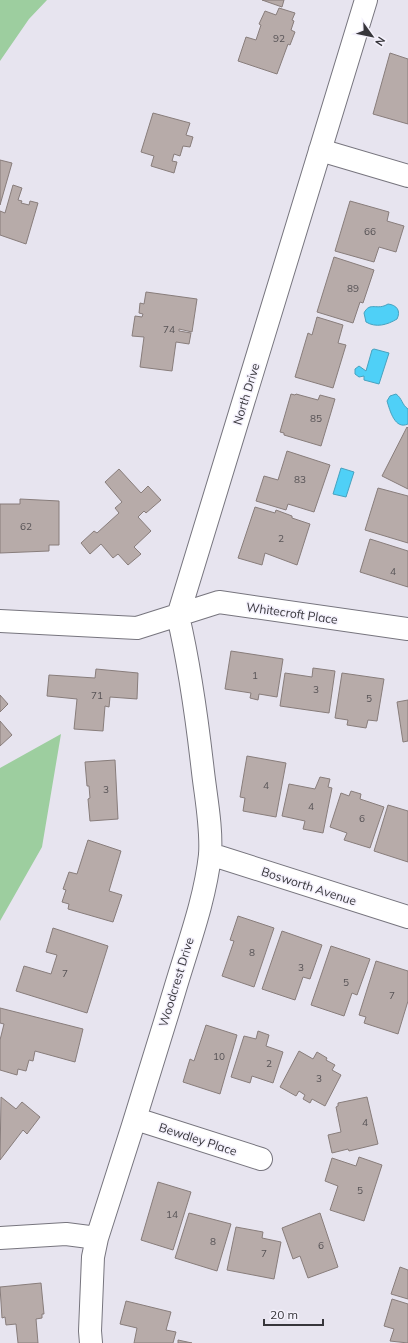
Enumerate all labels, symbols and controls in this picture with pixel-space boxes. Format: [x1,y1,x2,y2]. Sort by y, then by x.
north arrow [352,16,392,56]
house number: 92 [273,32,285,45]
text: N [372,34,389,49]
house number: 66 [364,225,376,238]
house number: 89 [347,282,359,295]
house number: 74 [163,323,175,336]
street label: North Drive [229,361,263,427]
house number: 85 [310,412,322,425]
house number: 83 [294,473,306,486]
house number: 62 [20,520,32,533]
house number: 2 [278,532,284,545]
house number: 4 [390,565,396,578]
street label: Whitecroft Place [245,599,339,627]
house number: 1 [252,669,258,682]
house number: 3 [313,683,319,696]
house number: 71 [91,689,103,702]
house number: 5 [366,692,372,705]
house number: 4 [263,779,269,792]
house number: 3 [103,783,109,796]
house number: 4 [308,800,314,813]
house number: 6 [359,812,365,825]
street label: Bosworth Avenue [260,864,358,908]
street label: Woodcrest Drive [155,936,197,1028]
house number: 8 [249,946,255,959]
house number: 3 [298,961,304,974]
house number: 7 [62,967,68,980]
house number: 5 [343,976,349,989]
house number: 7 [389,989,395,1002]
house number: 10 [213,1050,225,1063]
house number: 2 [266,1057,272,1070]
house number: 3 [316,1072,322,1085]
house number: 4 [362,1116,368,1129]
street label: Bewdley Place [157,1119,239,1159]
house number: 5 [357,1184,363,1197]
house number: 14 [166,1208,178,1221]
house number: 8 [210,1235,216,1248]
house number: 6 [318,1239,324,1252]
house number: 7 [261,1247,267,1260]
scale bar [264,1301,323,1327]
text: 20 m [270,1307,298,1322]

